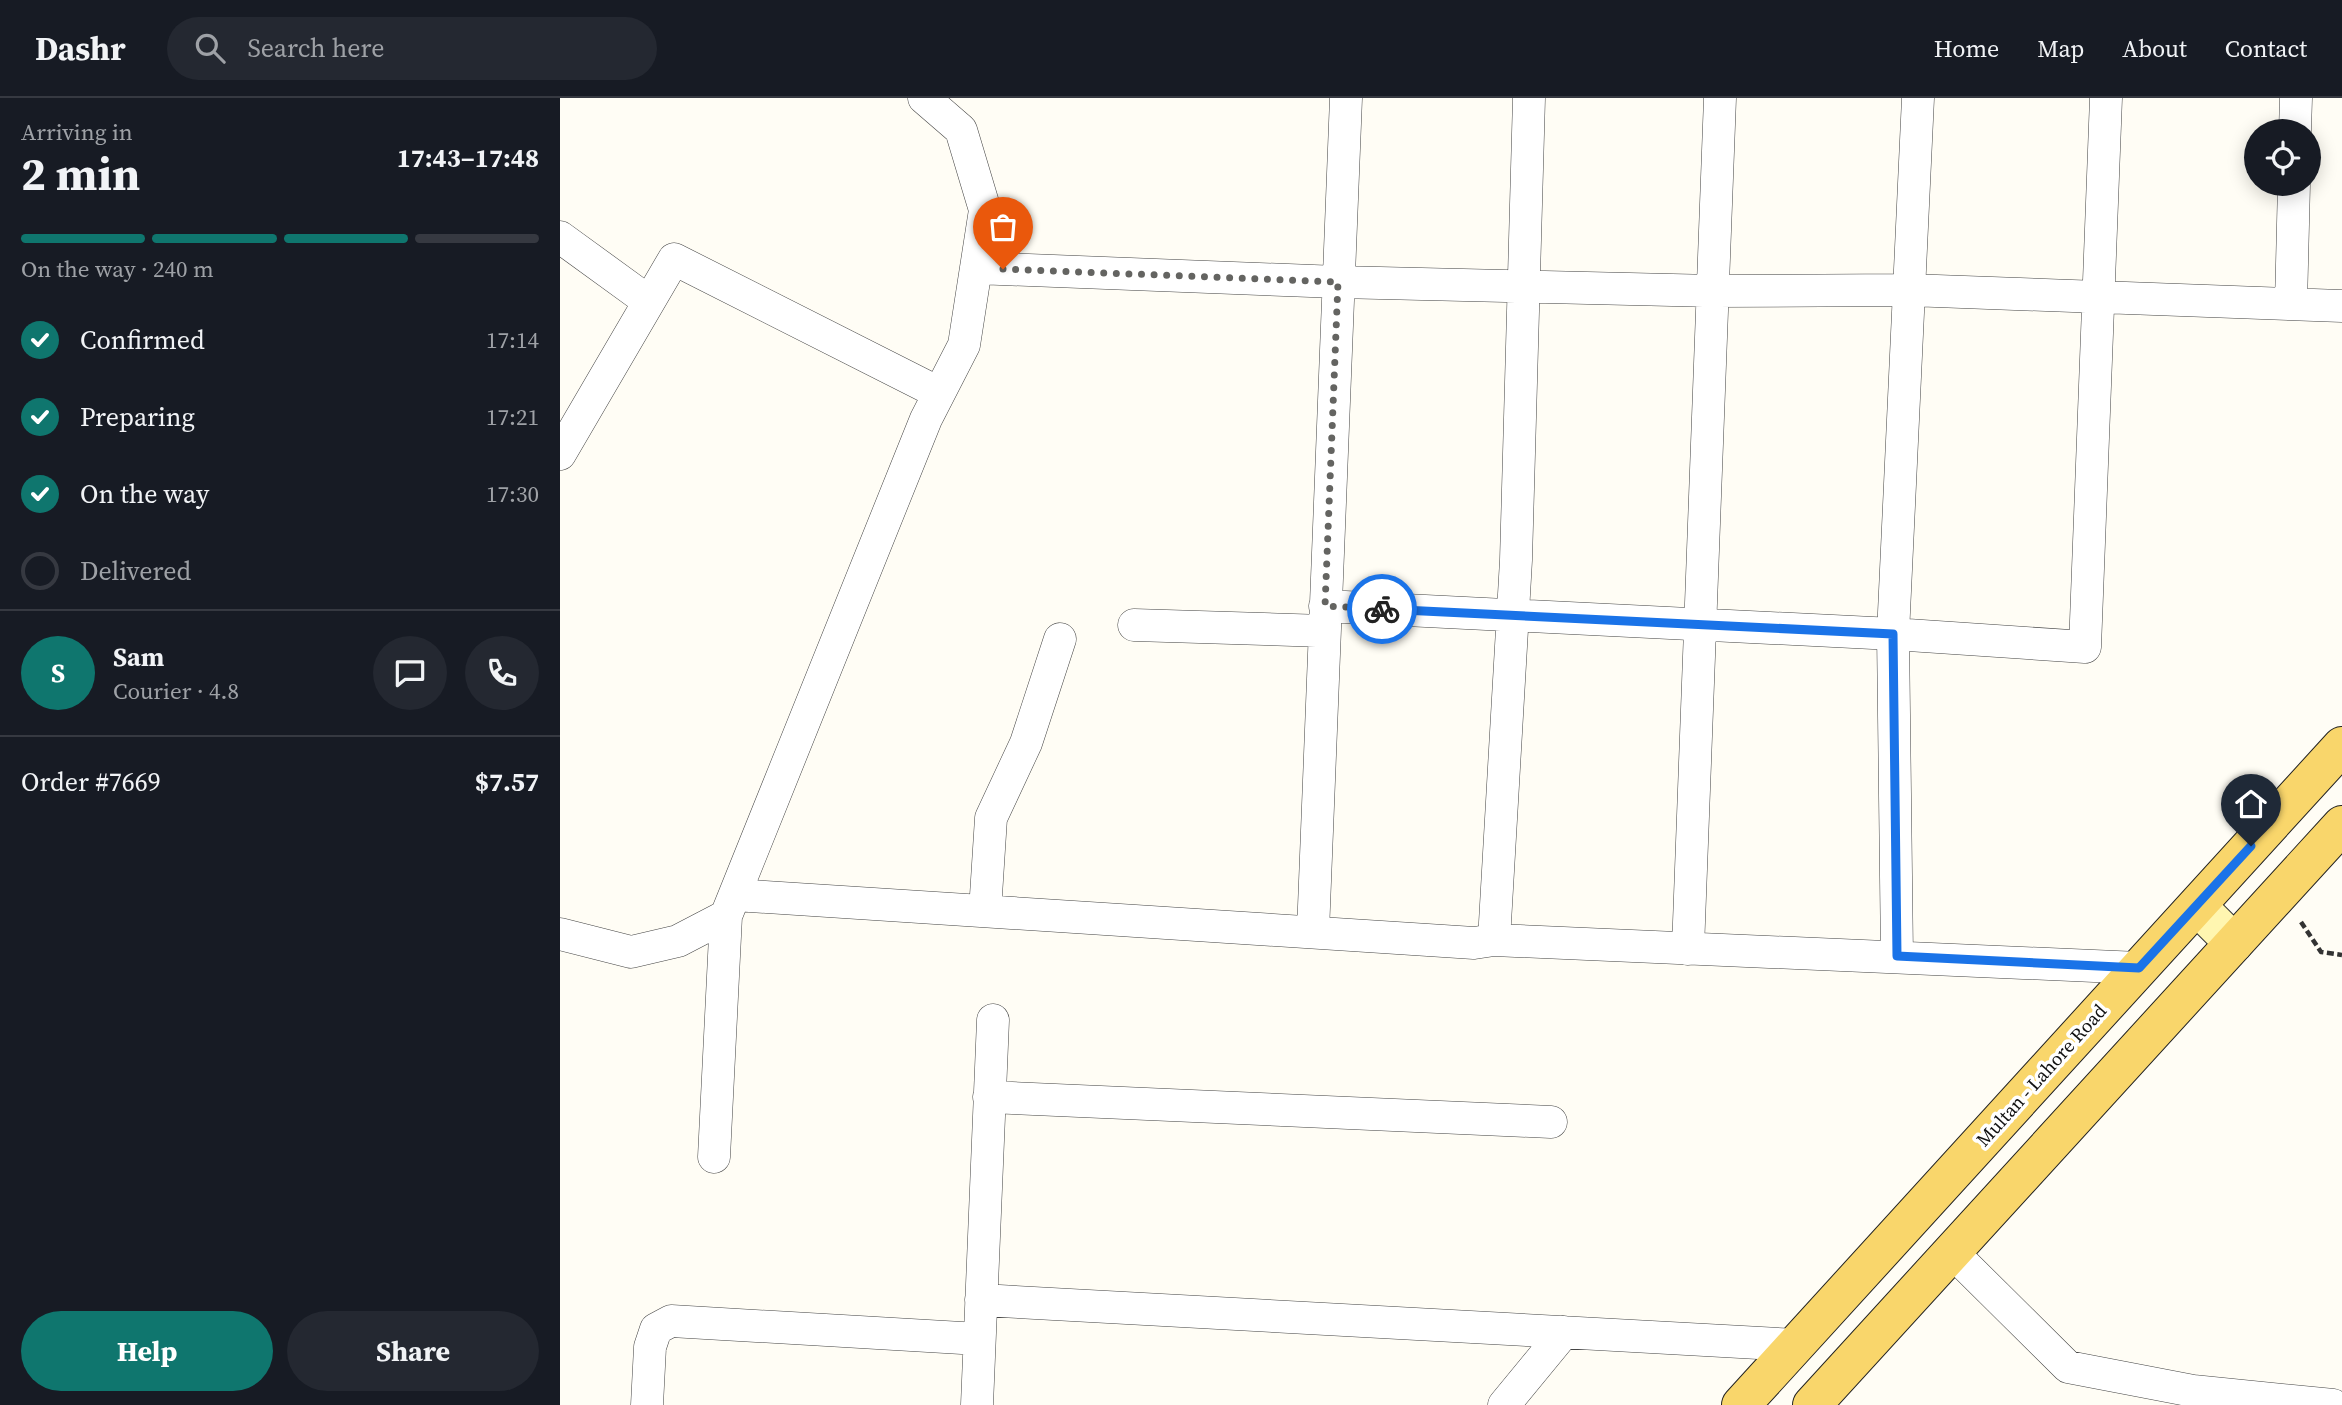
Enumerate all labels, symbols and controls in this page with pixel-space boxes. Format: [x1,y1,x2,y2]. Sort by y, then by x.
search box [167,17,657,80]
text: Dashr [35,26,125,71]
icon: search [191,29,229,67]
text: Search here [247,30,385,66]
text: Home [1934,32,1999,65]
text: Map [2037,32,2084,65]
text: About [2122,32,2187,65]
text: Contact [2225,32,2307,65]
text: Arriving in [21,116,133,148]
map controls [2244,119,2321,196]
button: locate [2244,119,2321,196]
text: 17:43–17:48 [397,140,539,176]
text: 2 min [21,142,140,205]
pin [973,197,1033,269]
icon: bag [984,208,1022,246]
text: On the way · 240 m [21,253,214,285]
icon: check [21,321,59,359]
text: Confirmed [80,322,205,358]
text: 17:14 [486,324,539,356]
icon: check [21,398,59,436]
text: Preparing [80,399,195,435]
text: 17:21 [486,401,539,433]
icon: check [21,475,59,513]
text: On the way [80,476,209,512]
text: 17:30 [486,478,539,510]
text: Delivered [80,553,191,589]
courier [1347,574,1417,644]
icon: bike [1363,590,1401,628]
button: chat [373,636,447,710]
button: phone [465,636,539,710]
text: Sam [113,639,164,675]
text: S [51,655,65,691]
text: Courier · 4.8 [113,675,239,707]
text: Order #7669 [21,764,161,800]
text: $7.57 [475,764,539,800]
pin [2221,774,2281,846]
icon: home [2232,785,2270,823]
street label: Multan - Lahore Road [1970,998,2112,1152]
button: Help [21,1311,273,1391]
button: Share [287,1311,539,1391]

